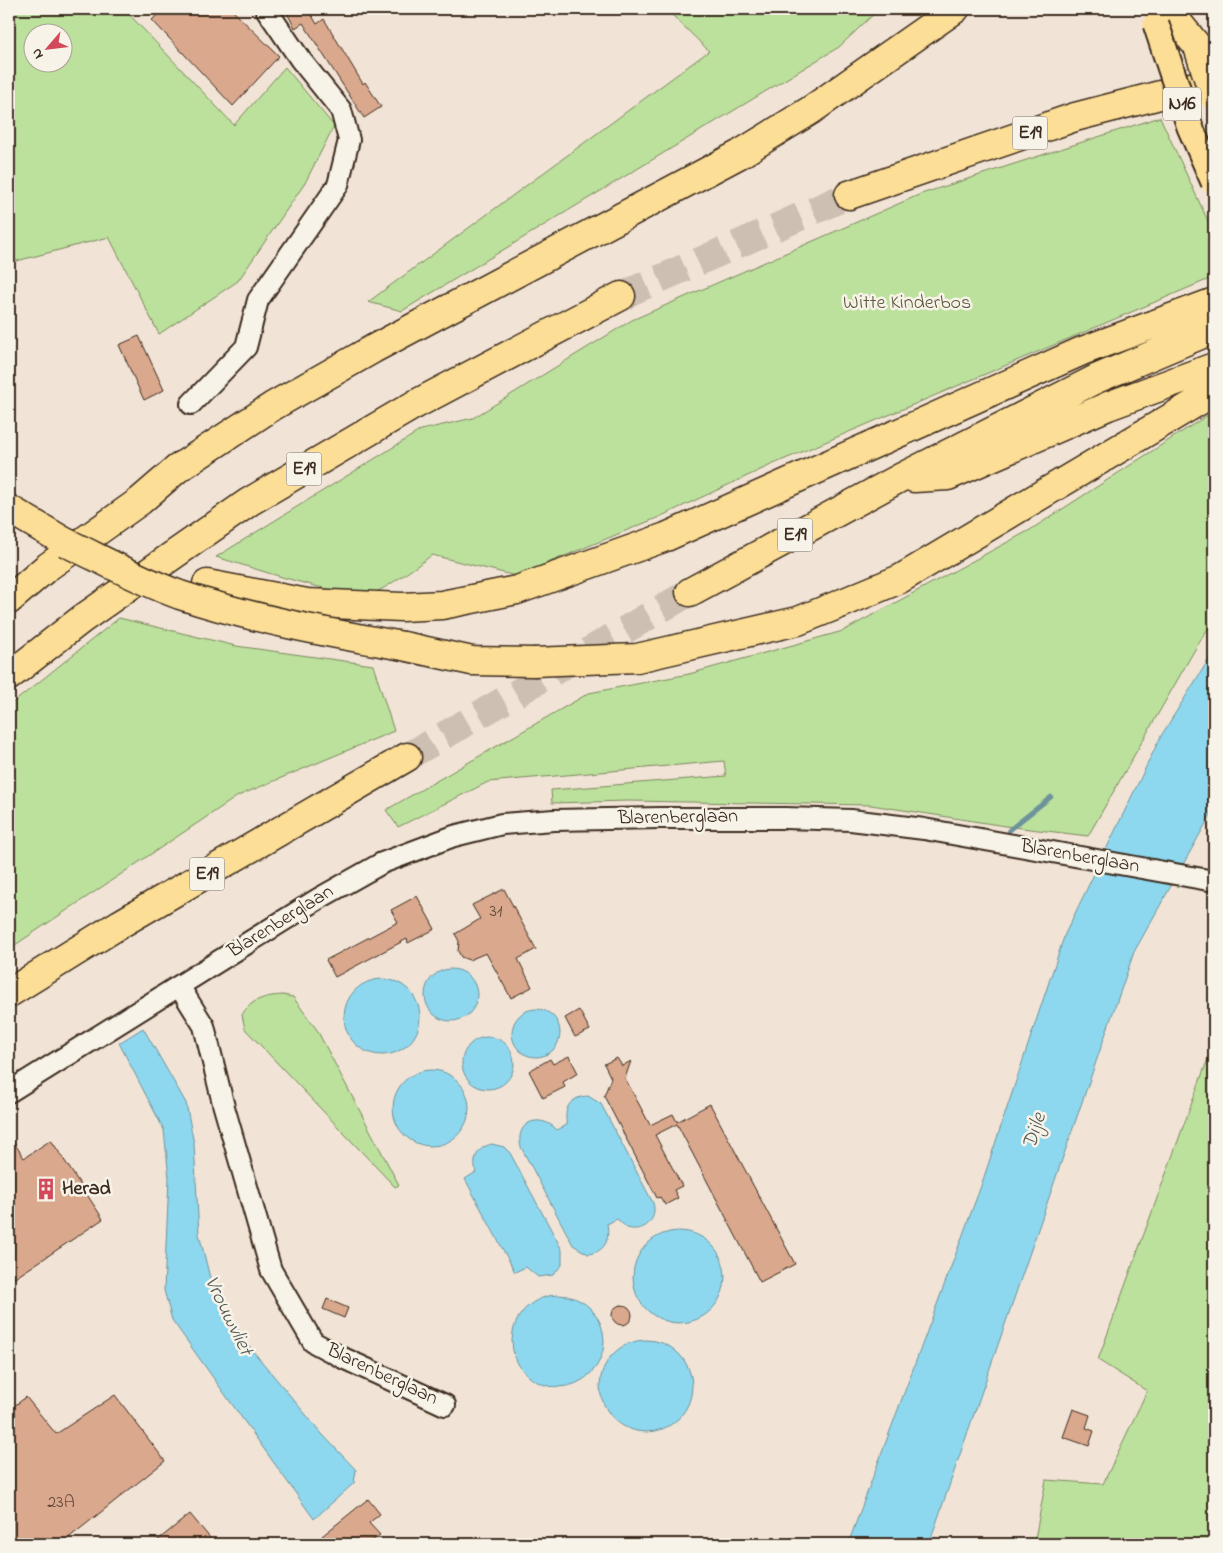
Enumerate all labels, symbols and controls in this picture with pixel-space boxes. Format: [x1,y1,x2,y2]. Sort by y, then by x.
north arrow [22,22,72,72]
text: N [26,44,49,63]
road number: N16 [1163,88,1201,120]
road number: E19 [1012,116,1048,150]
park label: Witte Kinderbos [843,289,971,318]
road number: E19 [286,452,322,486]
road number: E19 [778,518,812,552]
street label: Blarenberglaan [617,802,738,835]
street label: Blarenberglaan [1017,832,1142,883]
road number: E19 [190,858,224,891]
street label: Blarenberglaan [222,878,340,968]
house number: 31 [489,899,503,925]
water label: Dijle [1015,1108,1055,1153]
place label: Herad [62,1175,112,1204]
building icon: Herad [33,1176,59,1202]
water label: Vrouwvliet [196,1271,261,1362]
street label: Blarenberglaan [320,1336,443,1415]
house number: 23A [47,1490,75,1516]

